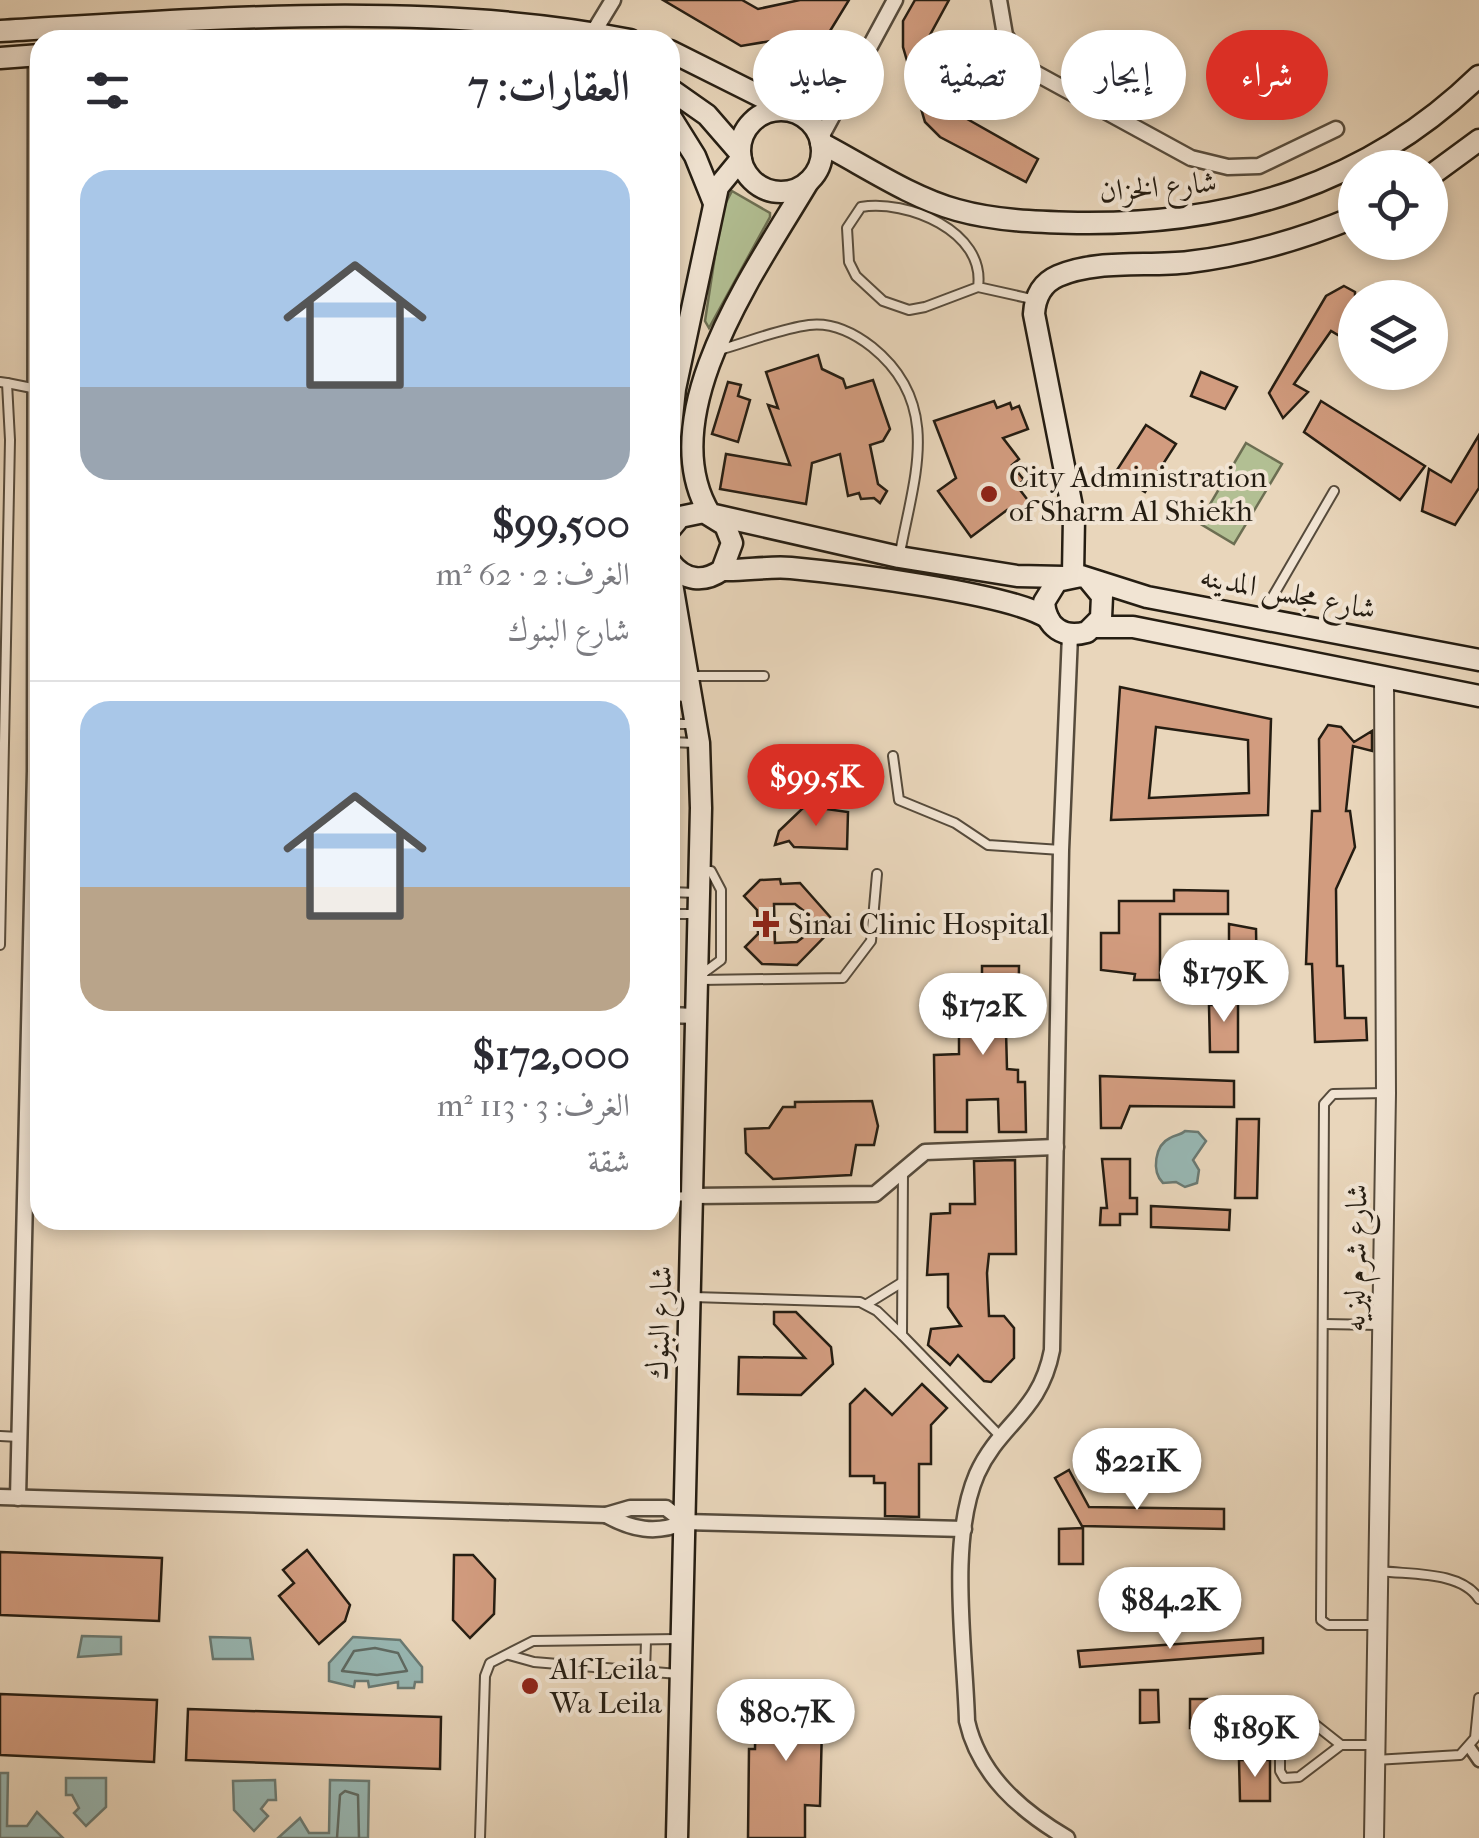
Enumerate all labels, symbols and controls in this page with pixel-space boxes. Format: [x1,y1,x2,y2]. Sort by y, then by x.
chip: جديد [753,30,884,120]
chip: تصفية [904,30,1041,120]
chip: إيجار [1061,30,1186,120]
chip: شراء [1206,30,1328,120]
text: العقارات: 7 [468,62,630,111]
icon: filters [80,63,135,118]
map controls [1338,150,1448,390]
button: locate [1338,150,1448,260]
street label: شارع الخزان [1098,164,1219,217]
icon: home [265,235,445,415]
button: layers [1338,280,1448,390]
place label: City Administration of Sharm Al Shiekh [1009,460,1267,529]
marker: City Administration of Sharm Al Shiekh [978,483,1000,505]
text: $99,500 [492,500,630,549]
text: الغرف: 2 · 62 m² [436,556,630,593]
street label: شارع مجلس المدينه [1196,559,1379,634]
text: شارع البنوك [507,612,630,649]
pin: $99.5K [735,744,897,829]
text: $99.5K [769,758,863,795]
icon: home [265,766,445,946]
place label: Sinai Clinic Hospital [788,907,1049,942]
marker: Sinai Clinic Hospital [753,911,779,937]
pin: $179K [1154,940,1294,1025]
text: $179K [1182,954,1266,991]
pin: $172K [913,973,1053,1058]
text: $172K [941,987,1025,1024]
text: $172,000 [472,1031,630,1080]
text: الغرف: 3 · 113 m² [437,1087,630,1124]
text: شقة [588,1143,630,1180]
street label: شارع شرم ليزيه [1337,1184,1383,1332]
street label: شارع البنوك [641,1265,686,1381]
pin: $221K [1067,1428,1207,1513]
text: $221K [1094,1442,1180,1479]
pin: $84.2K [1089,1567,1251,1652]
text: $84.2K [1120,1581,1220,1618]
place label: Alf Leila Wa Leila [549,1652,663,1721]
marker: Alf Leila Wa Leila [519,1675,541,1697]
pin: $80.7K [705,1679,867,1764]
text: $80.7K [739,1693,833,1730]
pin: $189K [1185,1695,1325,1780]
text: $189K [1212,1709,1298,1746]

